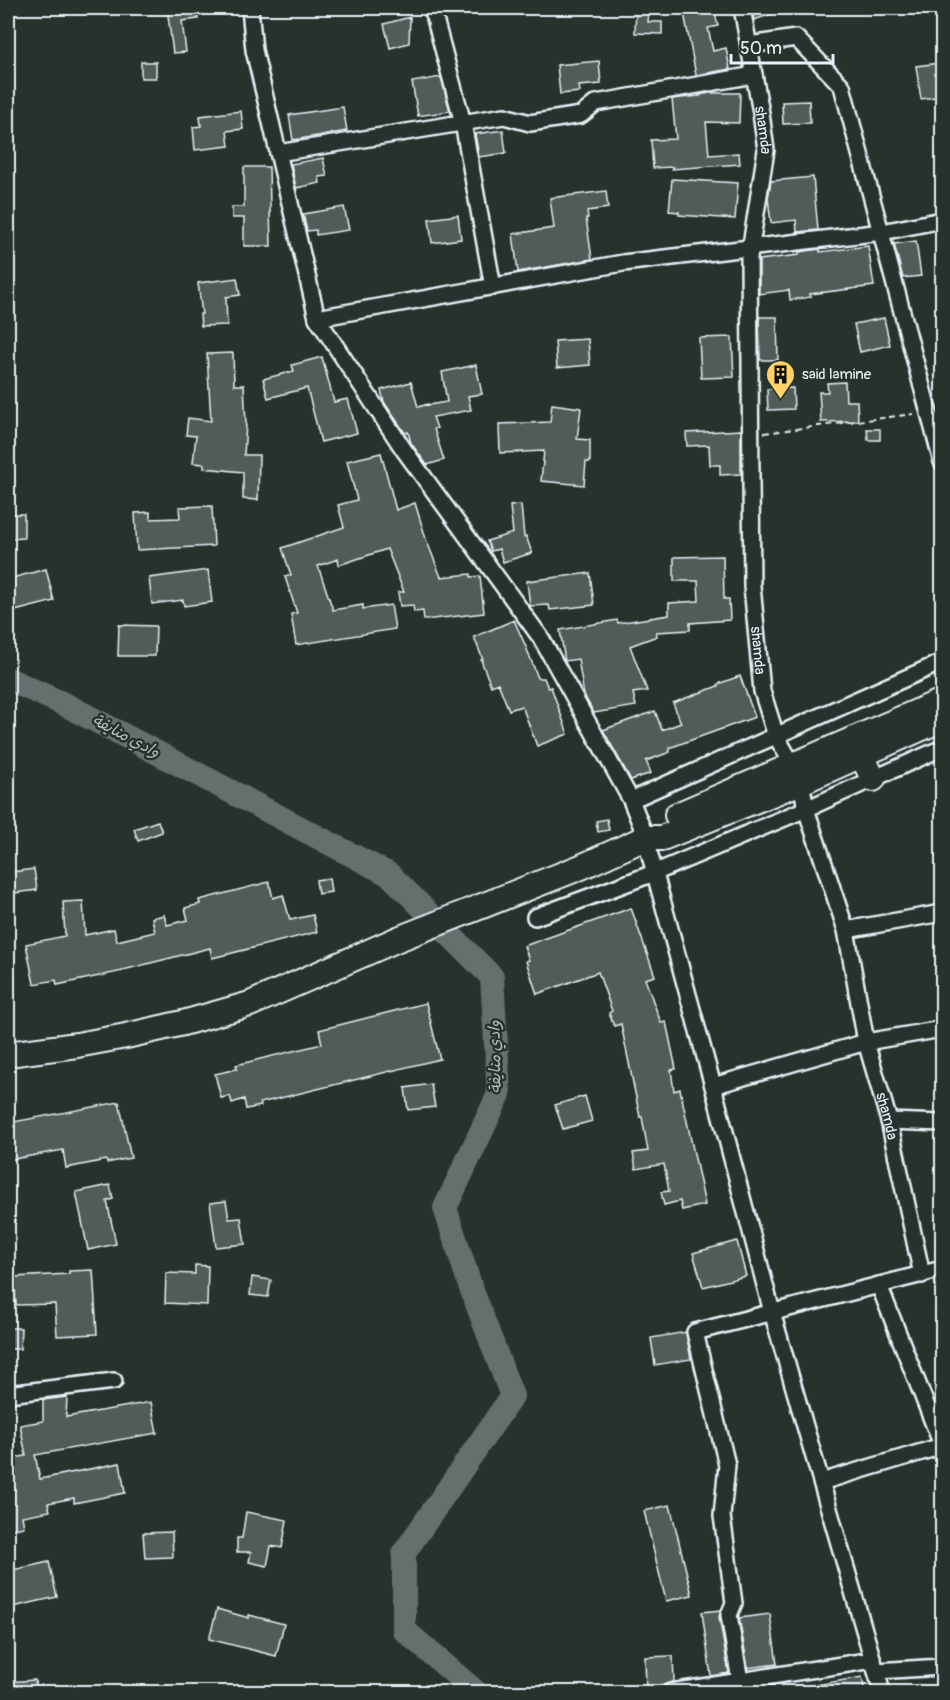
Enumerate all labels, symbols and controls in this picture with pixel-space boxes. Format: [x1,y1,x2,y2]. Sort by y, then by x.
scale bar [731,27,833,65]
text: 50 m [740,37,782,60]
street label: shamda [750,105,776,156]
building icon: said lamine [765,358,797,400]
place label: said lamine [802,365,872,384]
street label: shamda [746,625,770,675]
water label: وادي منايفة [88,710,164,763]
water label: وادي منايفة [484,1020,507,1094]
street label: shamda [872,1090,902,1141]

